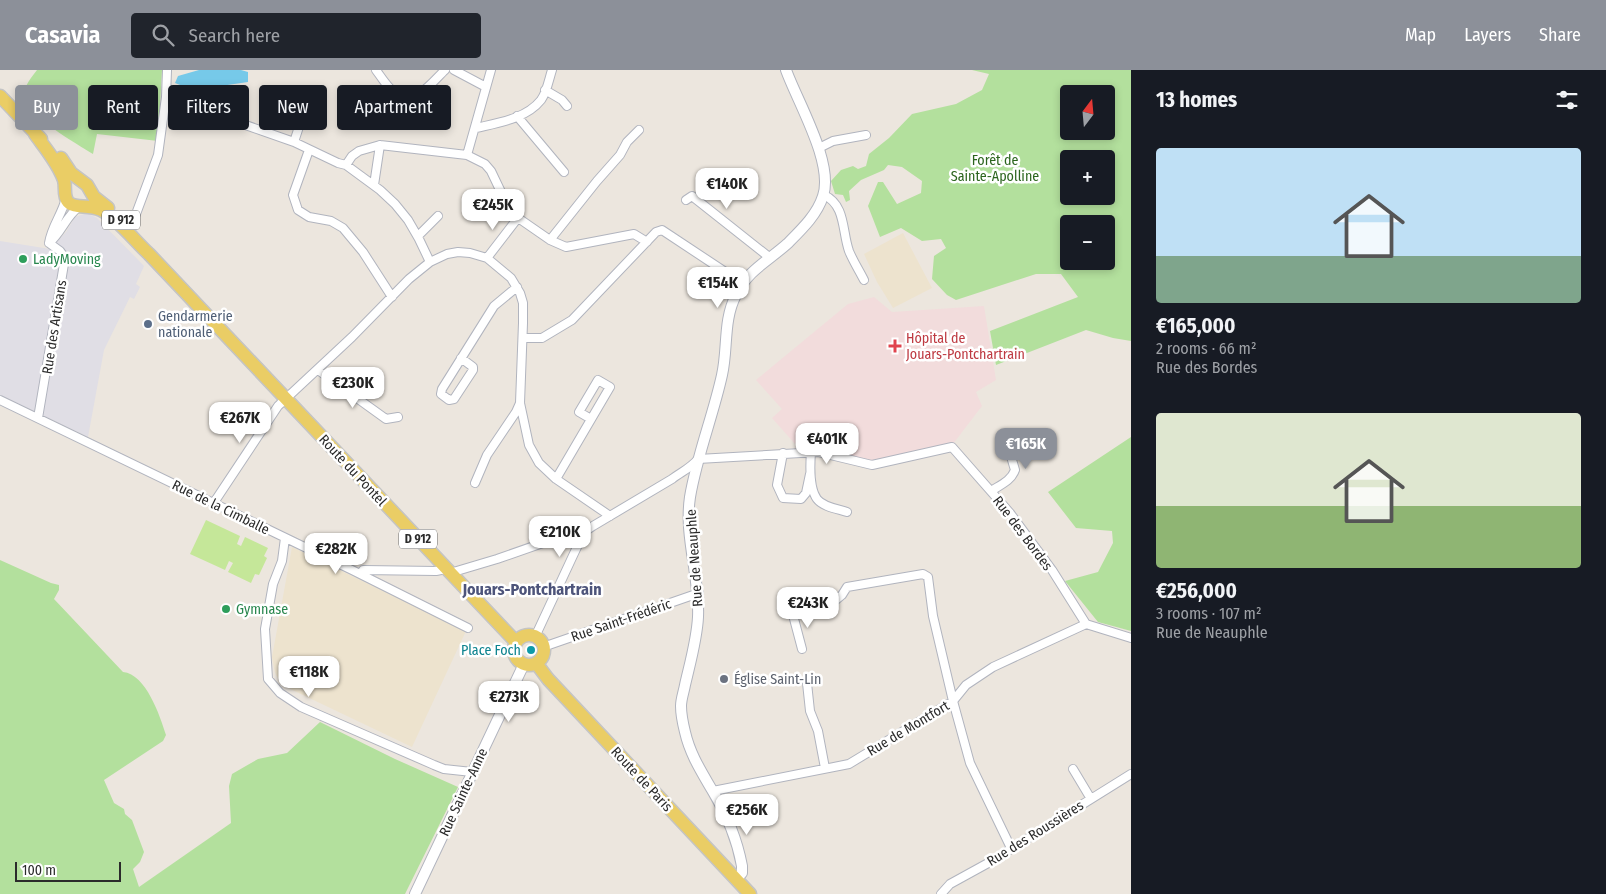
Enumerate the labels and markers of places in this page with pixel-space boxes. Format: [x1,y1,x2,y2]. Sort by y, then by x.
pin: €140K [692,168,762,210]
pin: €245K [458,189,528,231]
place label: LadyMoving [33,251,101,268]
marker: LadyMoving [17,253,29,265]
pin: €154K [683,266,753,309]
place label: Gendarmerie nationale [158,308,233,341]
marker: Gendarmerie nationale [142,318,154,330]
place label: Hôpital de Jouars-Pontchartrain [906,330,1025,363]
marker: Hôpital de Jouars-Pontchartrain [888,339,902,353]
pin: €230K [318,366,388,409]
pin: €267K [205,402,275,444]
pin: €401K [792,422,862,465]
pin: €165K [991,428,1061,470]
pin: €210K [525,516,595,558]
pin: €282K [301,532,371,575]
pin: €243K [773,586,843,629]
place label: Gymnase [236,601,288,618]
marker: Gymnase [220,603,232,615]
place label: Place Foch [461,642,521,659]
marker: Place Foch [525,644,537,656]
pin: €118K [274,656,344,698]
place label: Église Saint-Lin [734,670,821,688]
marker: Église Saint-Lin [718,673,730,685]
pin: €273K [474,680,544,723]
pin: €256K [712,794,782,836]

